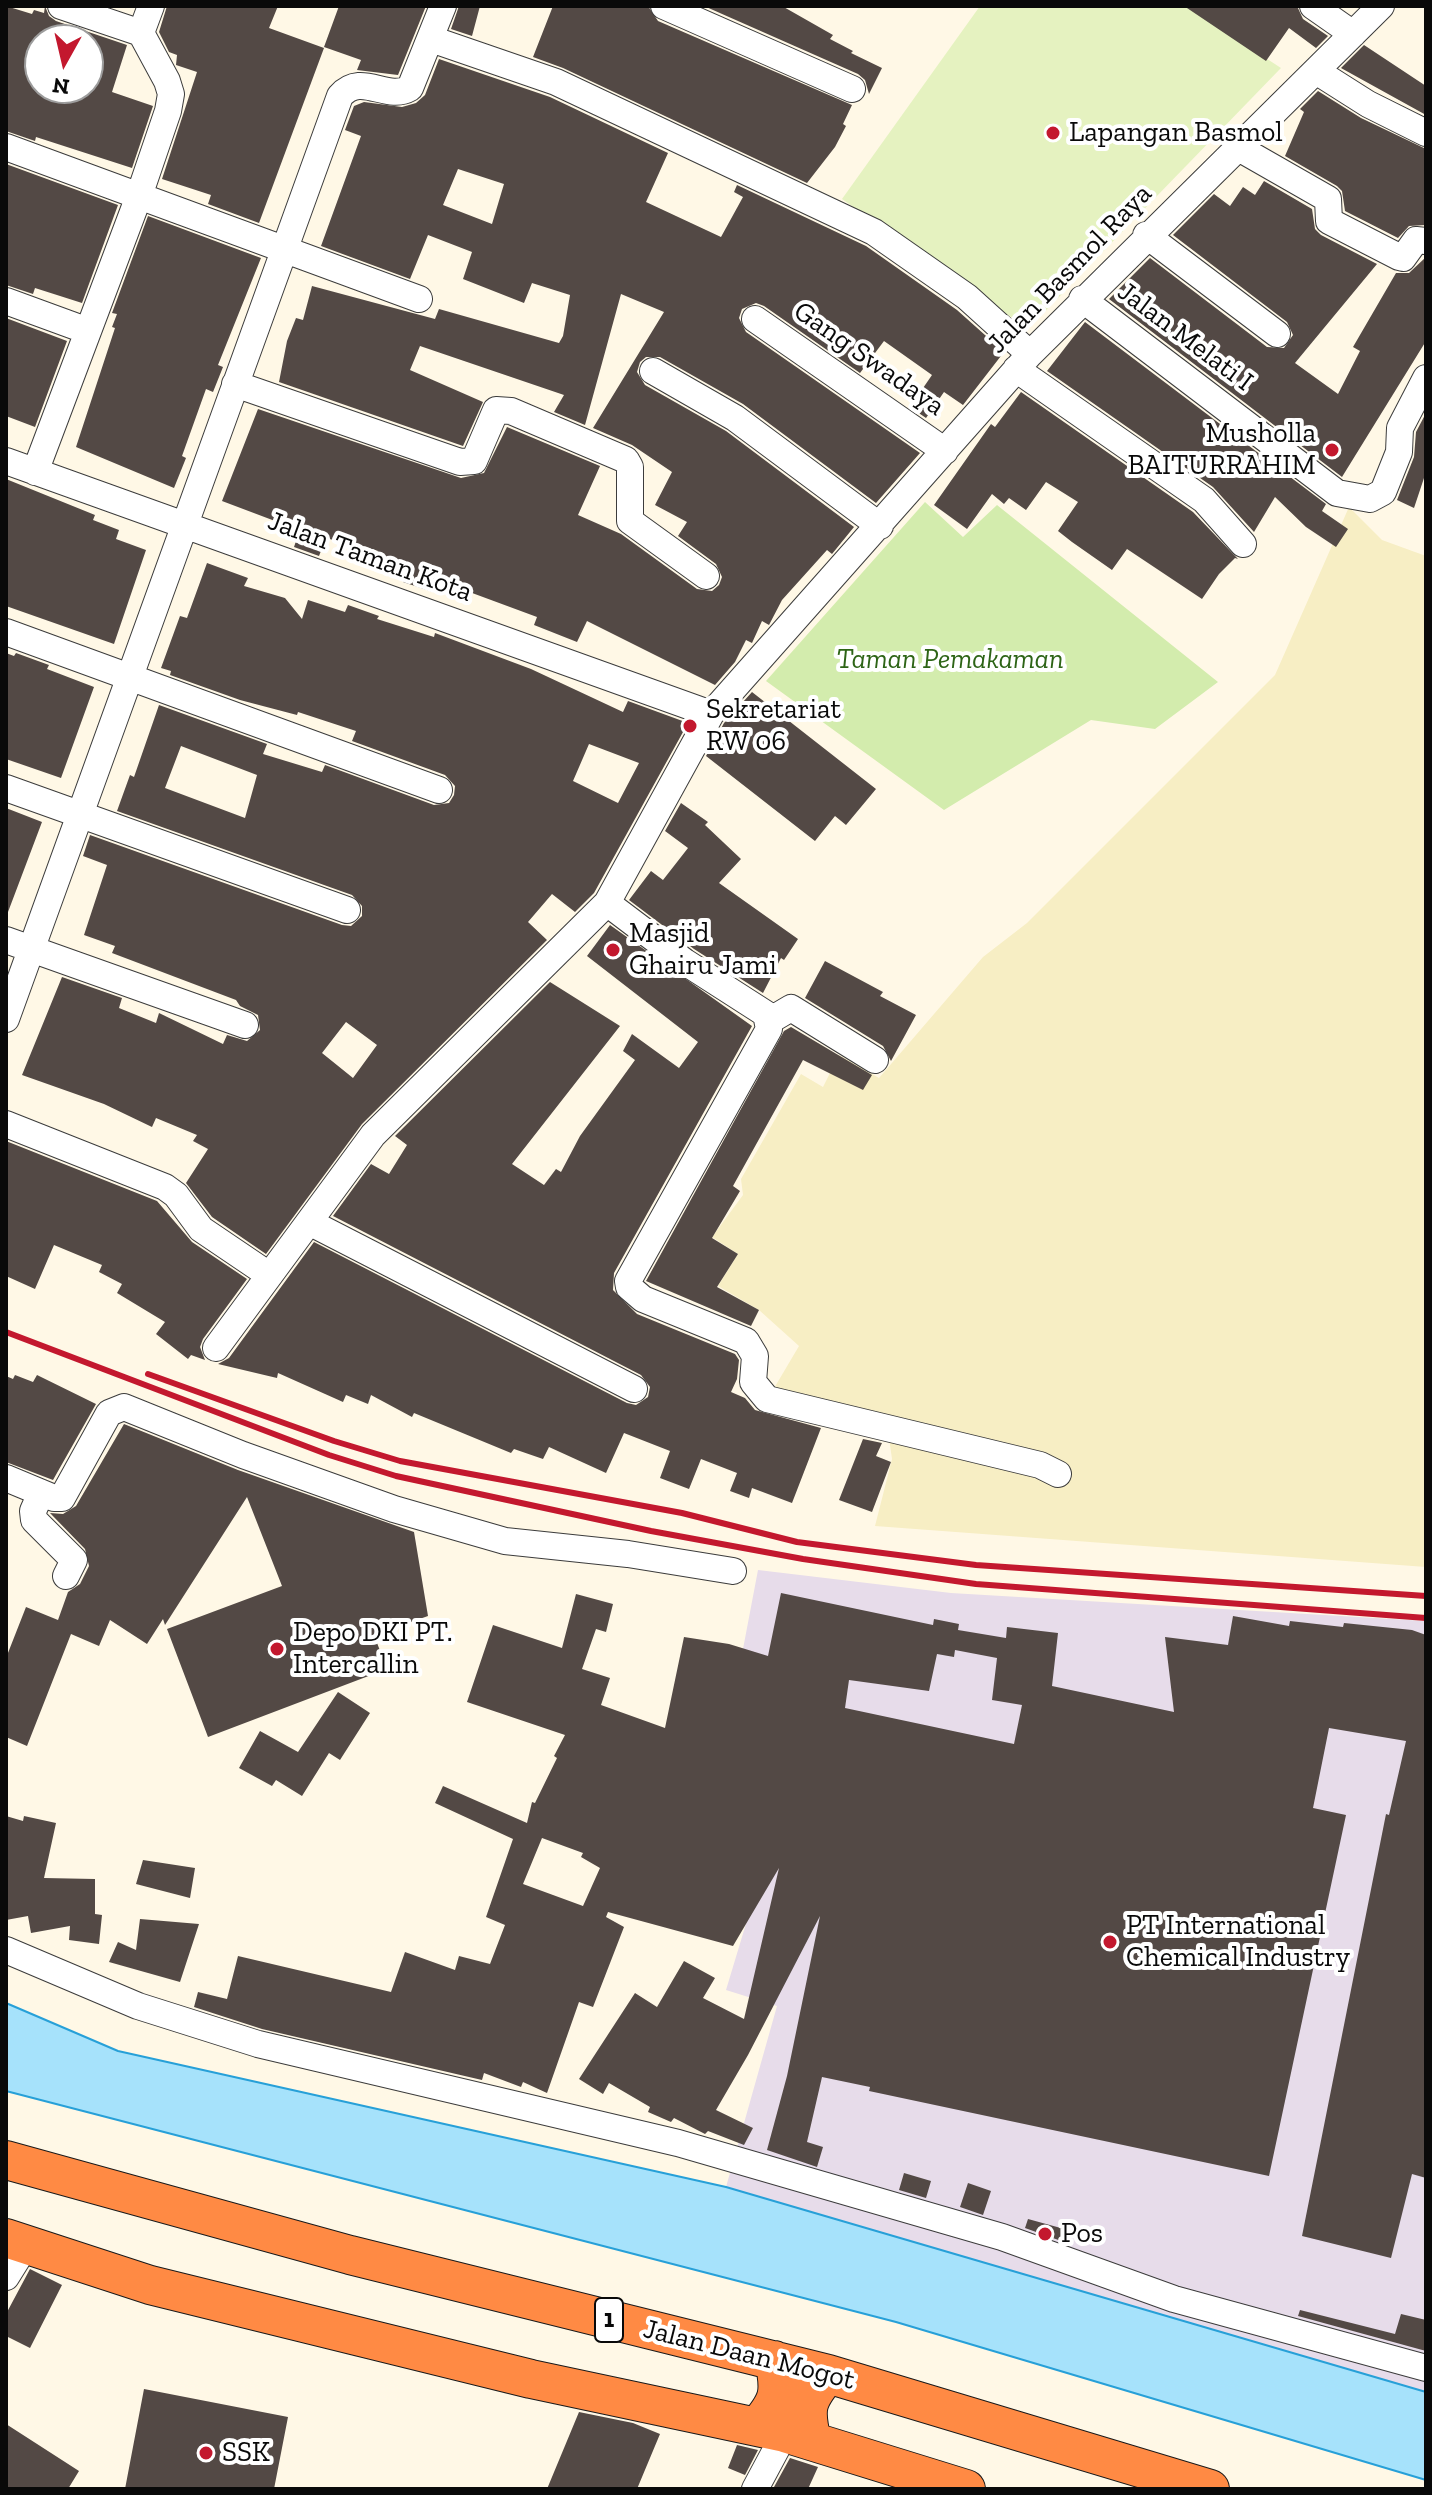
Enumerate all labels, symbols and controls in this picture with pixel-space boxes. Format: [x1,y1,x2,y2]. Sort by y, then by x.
north arrow [24,24,104,104]
text: N [51,72,71,101]
place label: Lapangan Basmol [1069,116,1283,150]
marker: Lapangan Basmol [1044,124,1062,142]
street label: Jalan Basmol Raya [981,177,1159,361]
street label: Jalan Melati I [1111,275,1259,399]
street label: Gang Swadaya [787,295,951,423]
place label: Musholla BAITURRAHIM [1127,417,1316,483]
marker: Musholla BAITURRAHIM [1323,441,1341,459]
street label: Jalan Taman Kota [263,504,477,610]
park label: Taman Pemakaman [836,643,1064,677]
place label: Sekretariat RW 06 [706,693,841,759]
marker: Sekretariat RW 06 [681,717,699,735]
place label: Masjid Ghairu Jami [629,917,777,983]
marker: Masjid Ghairu Jami [604,941,622,959]
place label: Depo DKI PT. Intercallin [293,1616,453,1682]
marker: Depo DKI PT. Intercallin [268,1640,286,1658]
place label: PT International Chemical Industry [1126,1909,1350,1975]
marker: PT International Chemical Industry [1101,1933,1119,1951]
place label: Pos [1061,2217,1103,2251]
marker: Pos [1036,2225,1054,2243]
road number: 1 [595,2298,623,2342]
street label: Jalan Daan Mogot [640,2313,858,2397]
place label: SSK [222,2436,270,2470]
marker: SSK [197,2444,215,2462]

